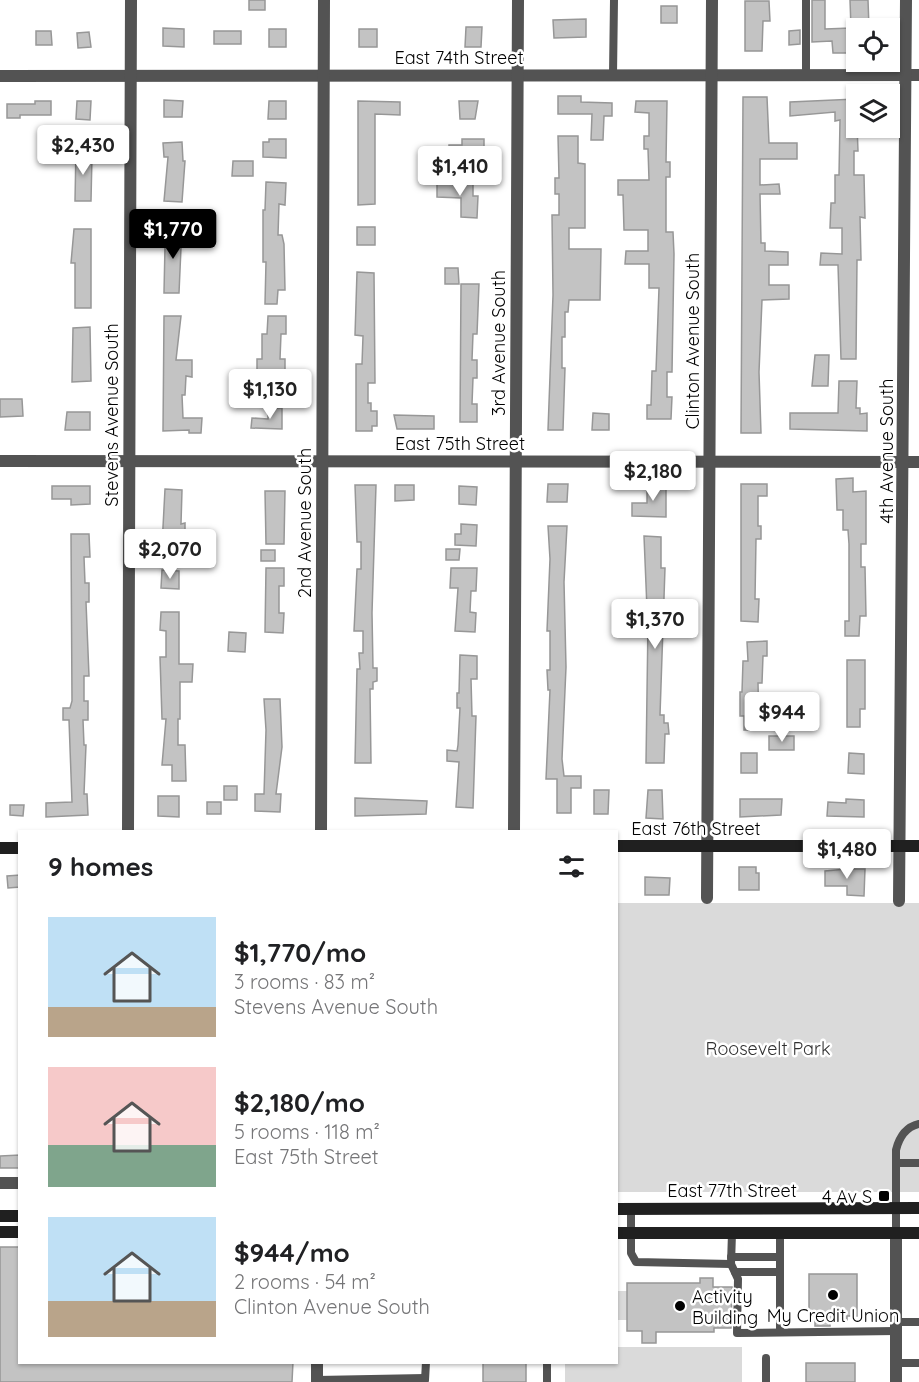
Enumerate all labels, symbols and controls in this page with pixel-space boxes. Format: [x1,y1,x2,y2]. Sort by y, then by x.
map controls [846,18,900,138]
button: locate [846,18,900,72]
street label: East 74th Street [394,46,524,69]
button: layers [846,84,900,138]
pin: $2,430 [34,125,132,176]
text: $2,430 [51,132,115,157]
pin: $1,410 [411,146,509,197]
text: $1,410 [432,153,488,178]
pin: $1,770 [124,209,222,260]
text: $1,770 [143,216,203,241]
street label: Clinton Avenue South [681,253,704,429]
street label: 3rd Avenue South [487,270,510,416]
street label: Stevens Avenue South [100,323,123,507]
pin: $1,130 [221,369,319,420]
text: $1,130 [243,376,297,401]
street label: 4th Avenue South [875,379,898,523]
street label: East 75th Street [395,432,525,455]
street label: 2nd Avenue South [293,448,316,598]
pin: $2,180 [604,451,702,502]
text: $2,180 [624,458,682,483]
pin: $2,070 [121,529,219,580]
text: $2,070 [138,536,202,561]
pin: $1,370 [606,599,704,650]
text: $1,370 [625,606,685,631]
pin: $944 [746,692,818,743]
text: $944 [759,699,805,724]
street label: East 76th Street [631,817,761,840]
pin: $1,480 [798,829,896,880]
text: $1,480 [817,836,877,861]
text: 9 homes [48,850,153,883]
icon: filters [555,850,588,883]
text: $1,770/mo [234,936,366,969]
icon: home [96,941,168,1013]
text: 3 rooms · 83 m² [234,969,375,994]
text: Stevens Avenue South [234,994,438,1019]
park label: Roosevelt Park [705,1037,831,1060]
text: $2,180/mo [234,1086,365,1119]
icon: home [96,1091,168,1163]
text: 5 rooms · 118 m² [234,1119,380,1144]
text: East 75th Street [234,1144,379,1169]
street label: East 77th Street [667,1179,797,1202]
place label: 4 Av S [822,1185,872,1208]
marker: 4 Av S [877,1189,891,1203]
text: $944/mo [234,1236,350,1269]
icon: home [96,1241,168,1313]
text: 2 rooms · 54 m² [234,1269,376,1294]
place label: Activity Building [692,1285,758,1329]
marker: My Credit Union [826,1288,840,1302]
text: Clinton Avenue South [234,1294,430,1319]
marker: Activity Building [673,1299,687,1313]
place label: My Credit Union [767,1304,899,1327]

